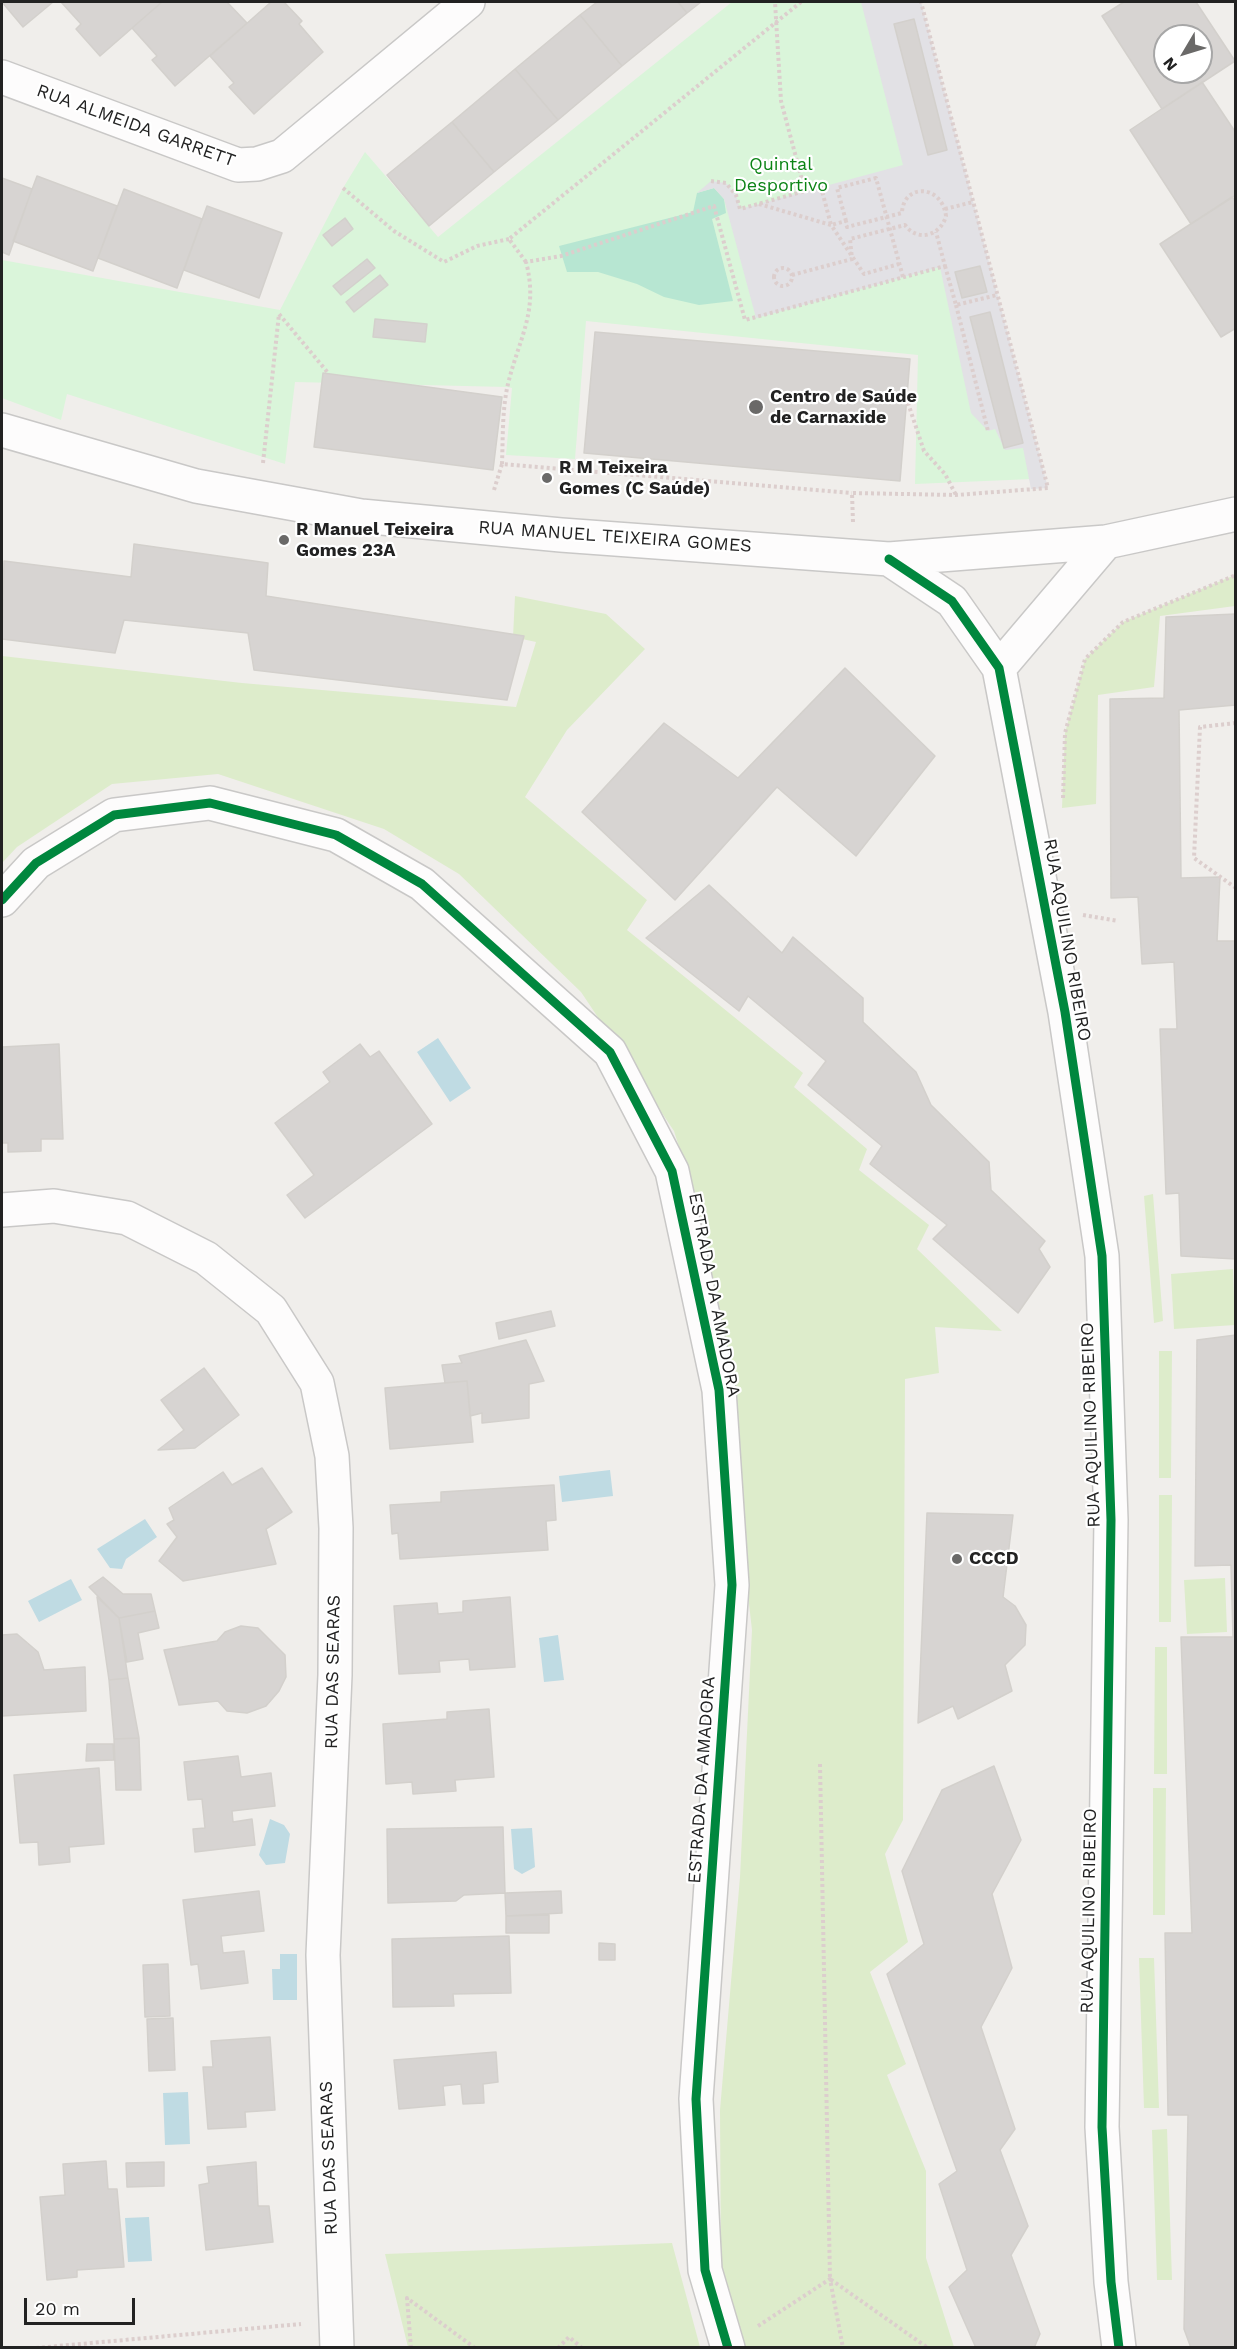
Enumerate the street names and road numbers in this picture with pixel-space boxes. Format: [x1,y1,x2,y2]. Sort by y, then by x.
street label: RUA ALMEIDA GARRETT [34,80,238,172]
street label: RUA MANUEL TEIXEIRA GOMES [478,517,752,557]
street label: RUA AQUILINO RIBEIRO [1039,837,1095,1043]
street label: ESTRADA DA AMADORA [684,1191,744,1399]
street label: RUA AQUILINO RIBEIRO [1077,1322,1105,1528]
street label: RUA DAS SEARAS [321,1595,345,1749]
street label: ESTRADA DA AMADORA [684,1676,720,1884]
street label: RUA AQUILINO RIBEIRO [1076,1808,1102,2014]
street label: RUA DAS SEARAS [316,2080,342,2236]

